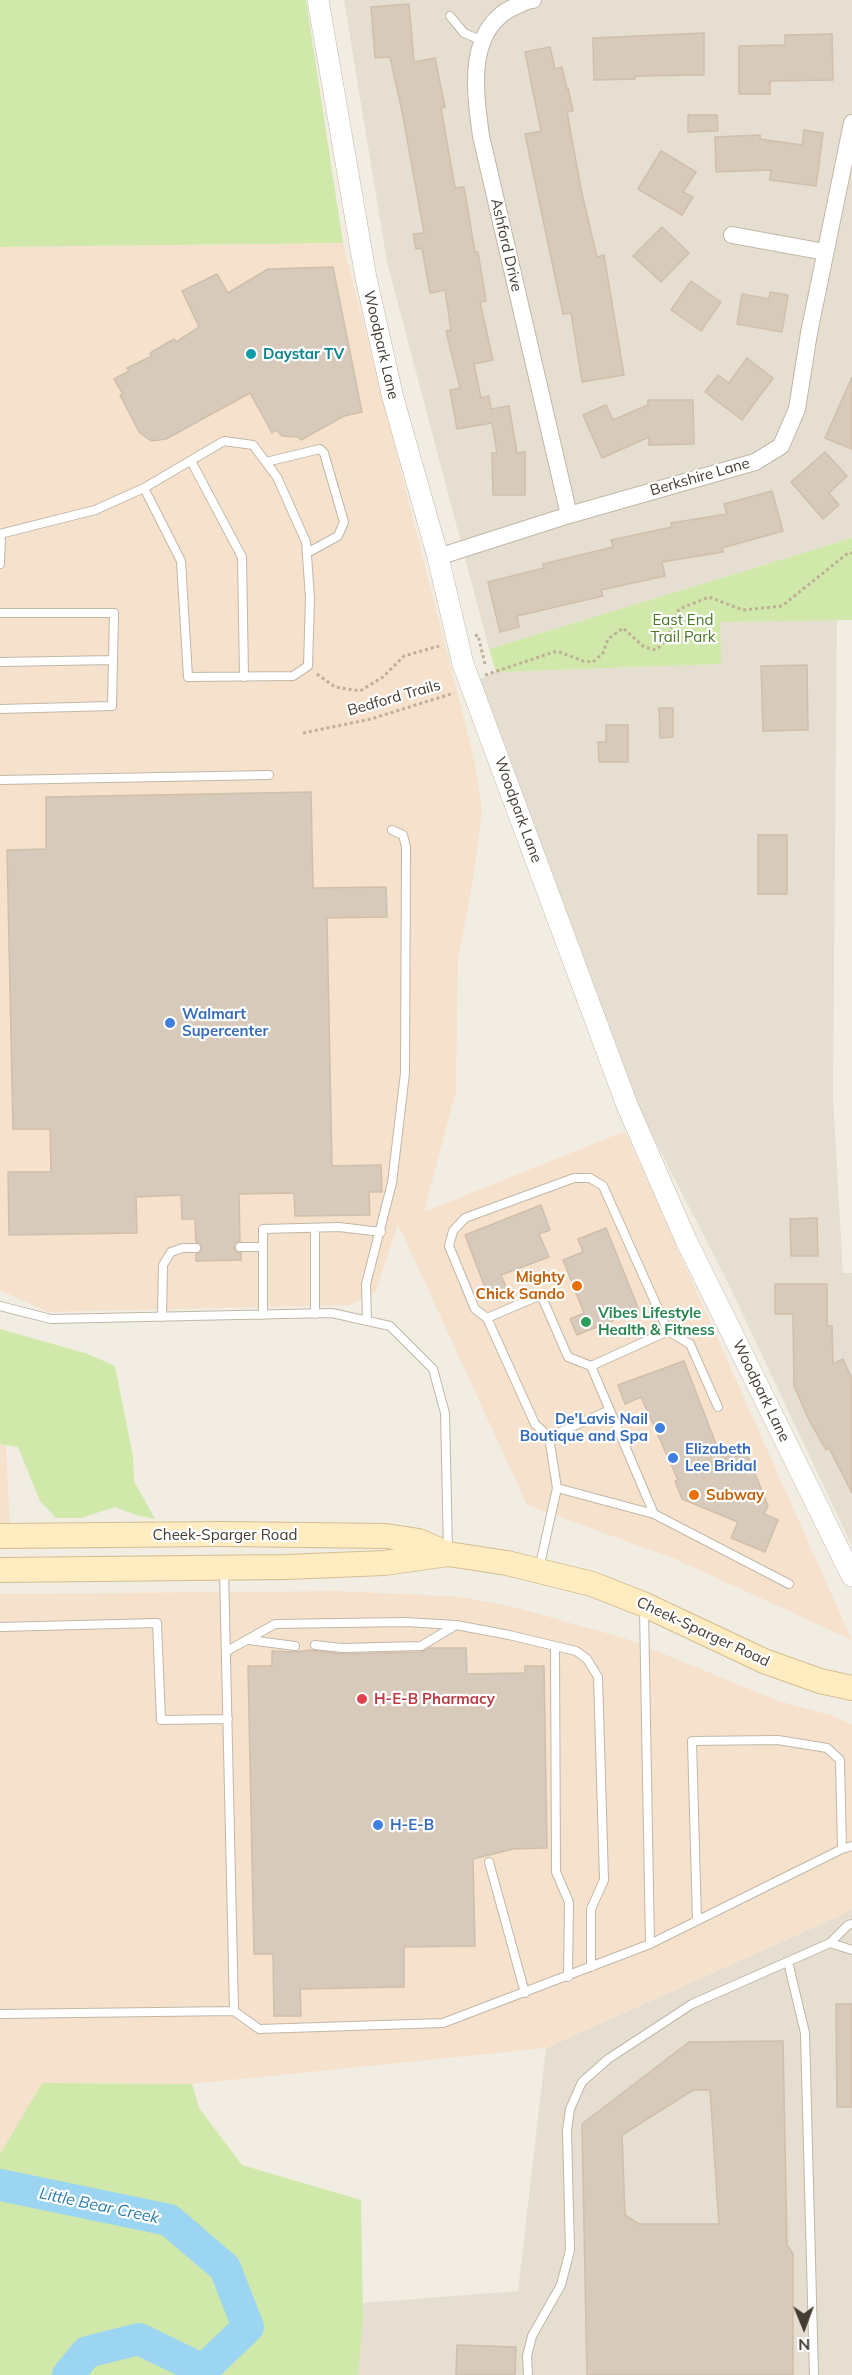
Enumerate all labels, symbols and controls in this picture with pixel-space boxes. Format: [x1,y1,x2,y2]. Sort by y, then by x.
street label: Ashford Drive [487,197,525,293]
street label: Woodpark Lane [360,289,402,401]
place label: Daystar TV [263,345,344,363]
marker: Daystar TV [244,347,258,361]
street label: Berkshire Lane [648,454,752,500]
park label: East End Trail Park [651,611,715,646]
street label: Bedford Trails [345,676,443,720]
street label: Woodpark Lane [491,755,545,865]
place label: Walmart Supercenter [182,1005,268,1040]
marker: Walmart Supercenter [163,1016,177,1030]
place label: Mighty Chick Sando [476,1268,565,1303]
marker: Mighty Chick Sando [570,1279,584,1293]
place label: Vibes Lifestyle Health & Fitness [598,1304,715,1339]
marker: Vibes Lifestyle Health & Fitness [579,1315,593,1329]
street label: Woodpark Lane [729,1337,793,1445]
place label: De'Lavis Nail Boutique and Spa [520,1410,648,1445]
marker: De'Lavis Nail Boutique and Spa [653,1421,667,1435]
place label: Elizabeth Lee Bridal [685,1440,757,1475]
marker: Elizabeth Lee Bridal [666,1451,680,1465]
place label: Subway [706,1486,764,1504]
marker: Subway [687,1488,701,1502]
street label: Cheek-Sparger Road [153,1526,297,1544]
street label: Cheek-Sparger Road [634,1593,772,1671]
place label: H-E-B Pharmacy [374,1690,495,1708]
marker: H-E-B Pharmacy [355,1692,369,1706]
place label: H-E-B [390,1816,434,1834]
marker: H-E-B [371,1818,385,1832]
water label: Little Bear Creek [37,2184,161,2228]
north arrow [774,2297,834,2357]
text: N [798,2335,811,2355]

